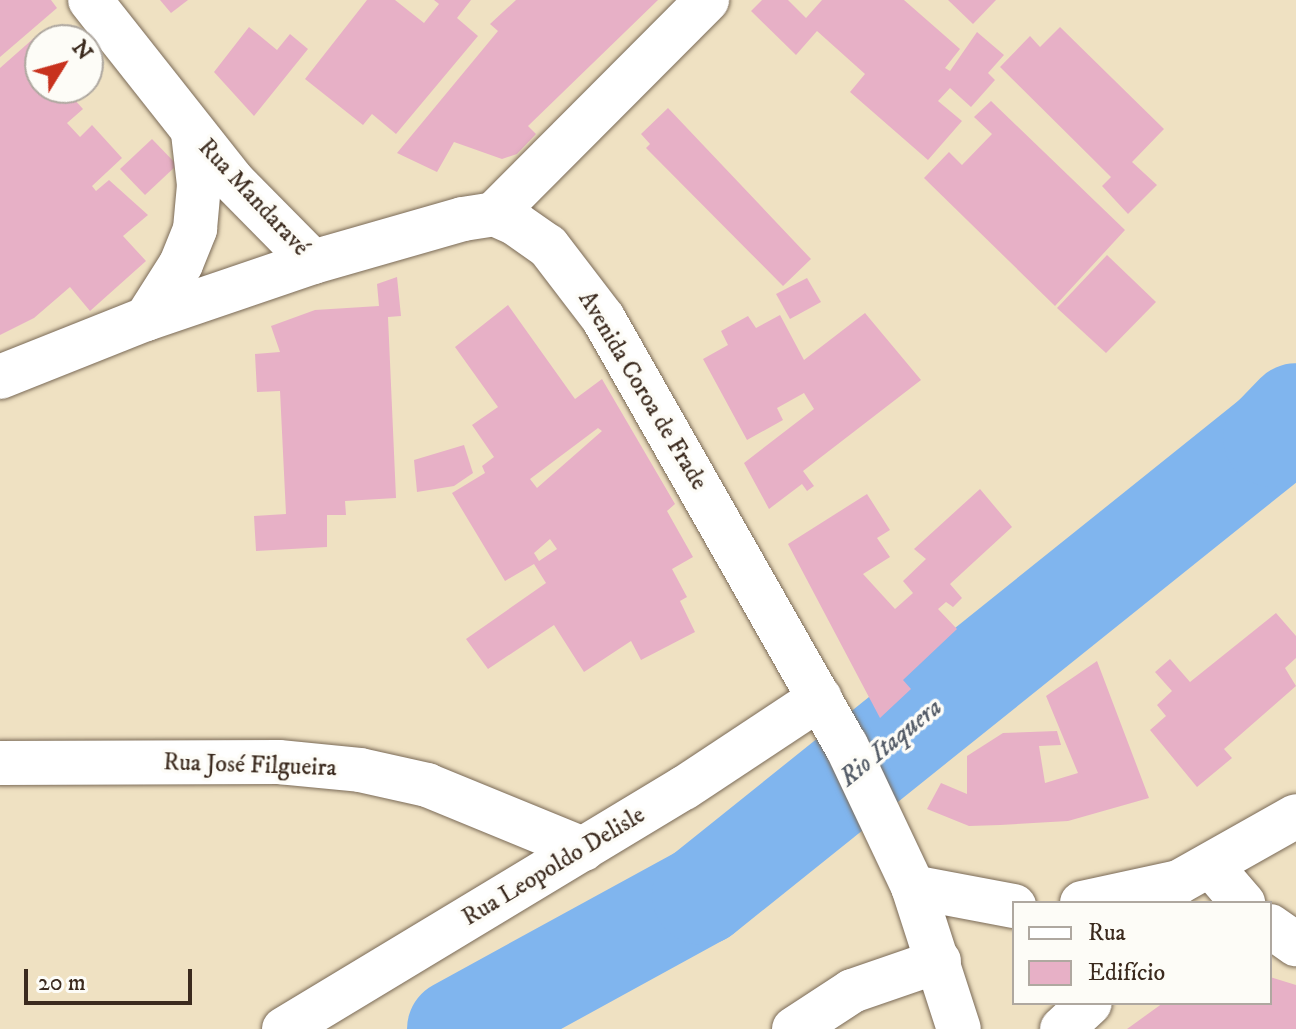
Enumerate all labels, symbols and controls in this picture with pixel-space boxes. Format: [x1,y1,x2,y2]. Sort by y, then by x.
north arrow [24,24,104,104]
text: N [66,35,98,66]
street label: Rua Mandaravé [192,134,314,262]
street label: Avenida Coroa de Frade [571,287,713,495]
water label: Rio Itaquera [833,692,949,794]
street label: Rua José Filgueira [163,749,337,783]
street label: Rua Leopoldo Delisle [458,801,650,933]
legend [1012,901,1272,1005]
text: Rua [1088,918,1126,948]
scale bar [28,953,196,1003]
text: Edifício [1088,958,1165,988]
text: 20 m [38,968,86,998]

